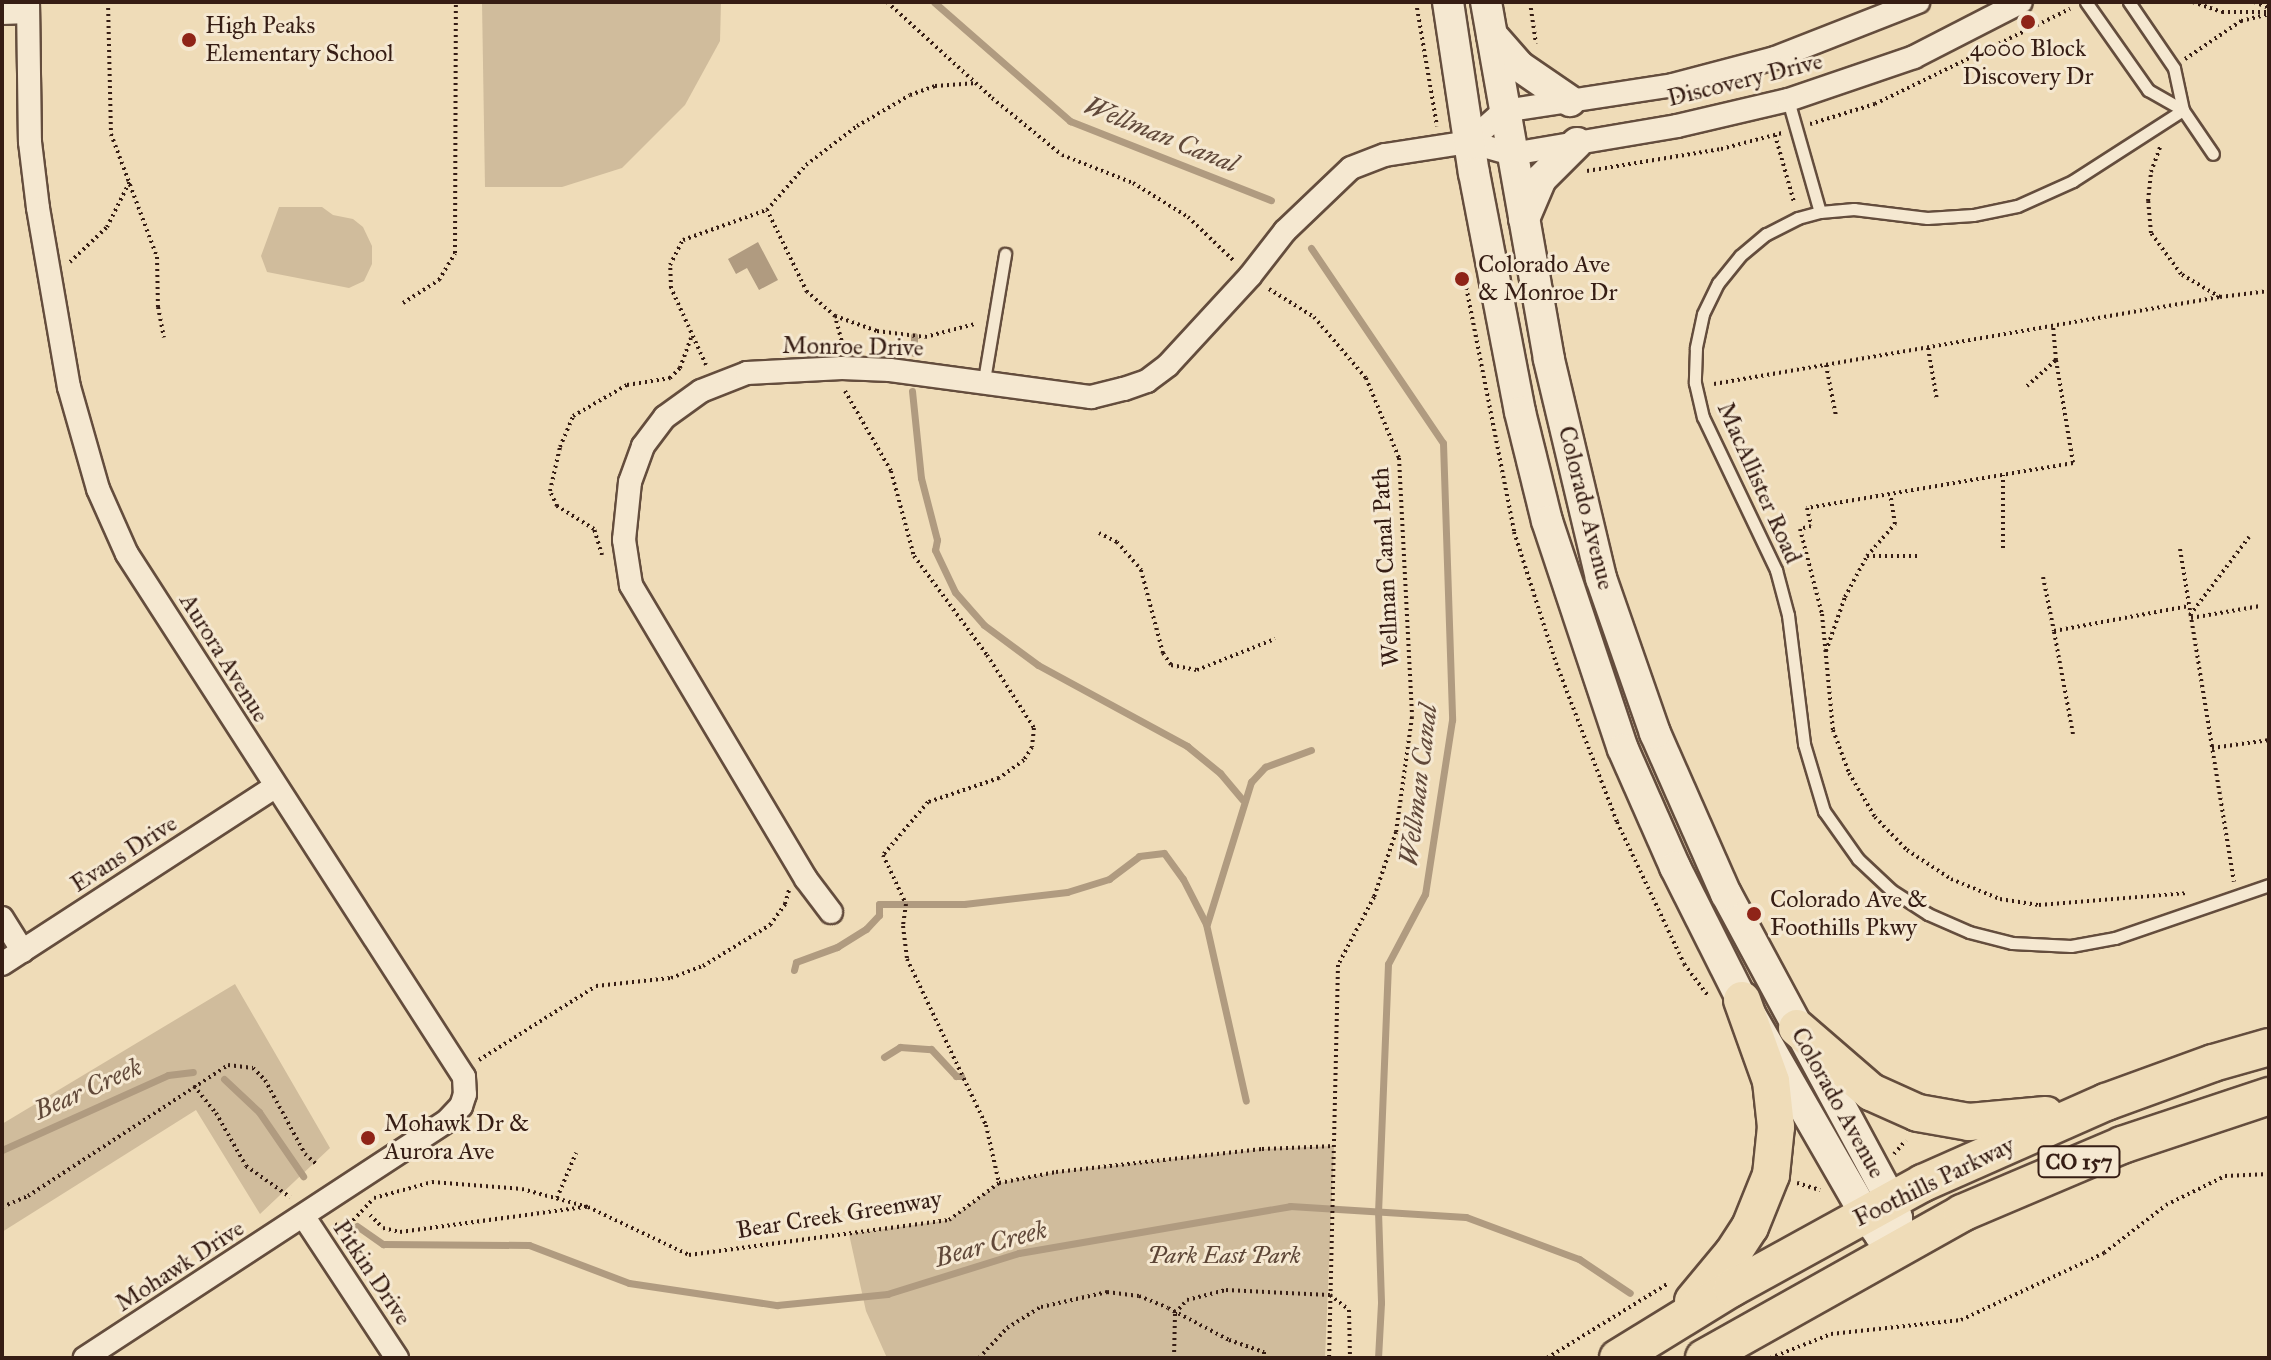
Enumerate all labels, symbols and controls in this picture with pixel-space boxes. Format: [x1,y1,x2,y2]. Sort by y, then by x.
place label: High Peaks Elementary School [205,12,394,68]
marker: 4000 Block Discovery Dr [2019,13,2037,31]
marker: High Peaks Elementary School [180,31,198,49]
place label: 4000 Block Discovery Dr [1962,35,2094,91]
street label: Discovery Drive [1665,47,1825,113]
water label: Wellman Canal [1080,90,1242,180]
place label: Colorado Ave & Monroe Dr [1478,251,1617,307]
marker: Colorado Ave & Monroe Dr [1453,270,1471,288]
street label: Monroe Drive [782,331,924,363]
street label: MacAllister Road [1711,398,1807,568]
street label: Colorado Avenue [1552,423,1620,593]
street label: Wellman Canal Path [1366,466,1406,668]
street label: Aurora Avenue [173,588,275,728]
water label: Wellman Canal [1394,702,1444,868]
street label: Evans Drive [66,809,182,899]
place label: Colorado Ave & Foothills Pkwy [1770,886,1928,942]
marker: Colorado Ave & Foothills Pkwy [1745,905,1763,923]
street label: Colorado Avenue [1785,1023,1891,1183]
water label: Bear Creek [29,1051,147,1127]
place label: Mohawk Dr & Aurora Ave [384,1110,529,1166]
marker: Mohawk Dr & Aurora Ave [359,1129,377,1147]
street label: Foothills Parkway [1849,1131,2019,1233]
road number: CO 157 [2037,1144,2121,1180]
street label: Bear Creek Greenway [734,1185,944,1245]
street label: Mohawk Drive [110,1214,250,1318]
water label: Bear Creek [931,1214,1051,1274]
street label: Pitkin Drive [326,1215,418,1331]
park label: Park East Park [1147,1242,1301,1270]

